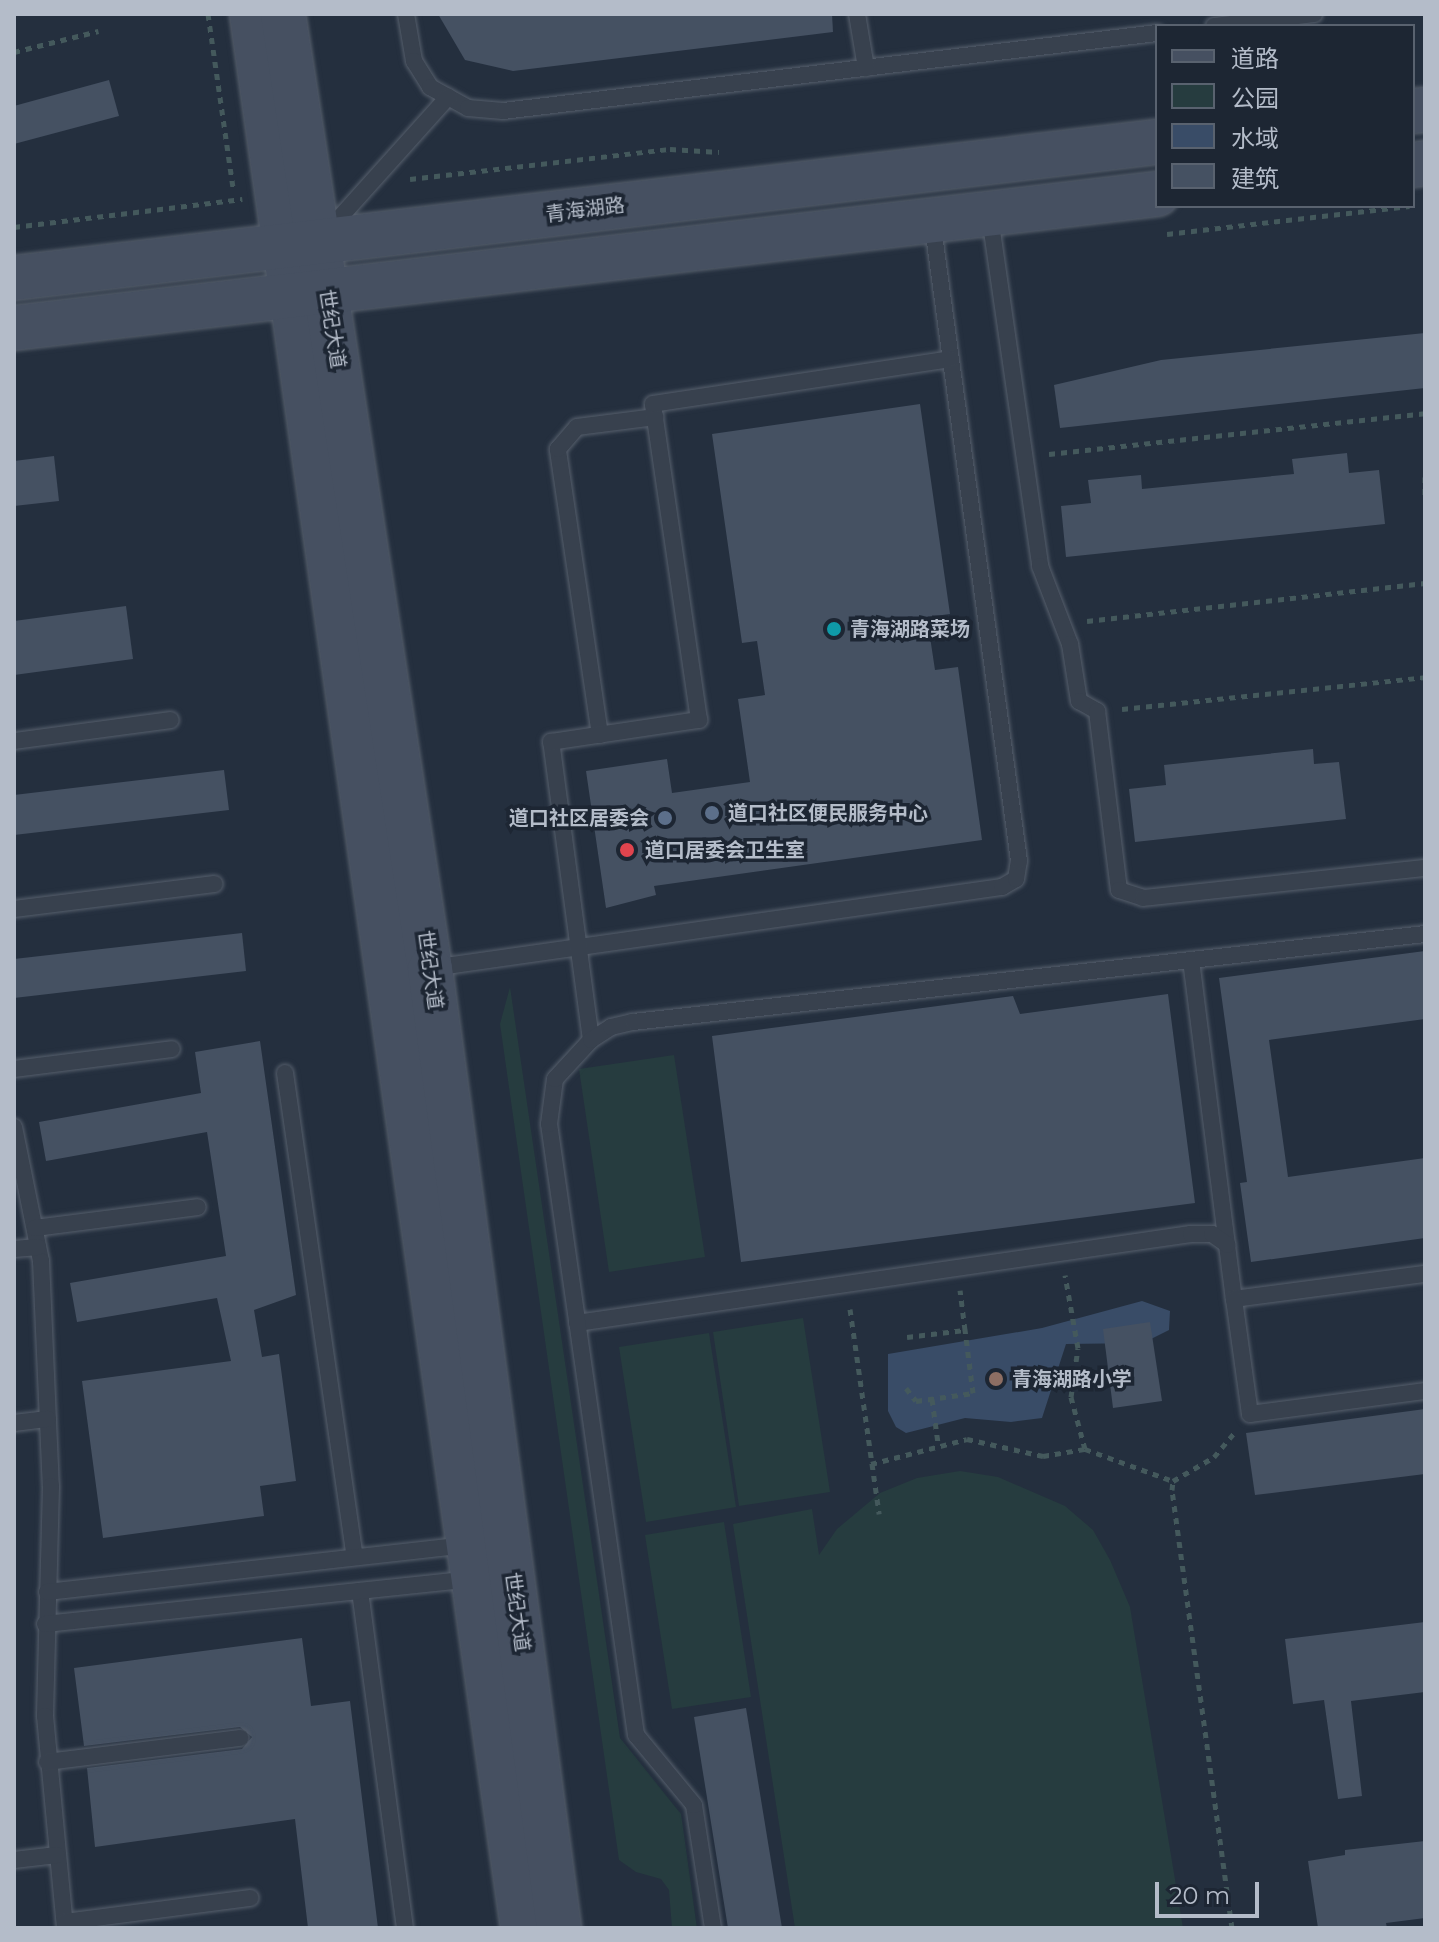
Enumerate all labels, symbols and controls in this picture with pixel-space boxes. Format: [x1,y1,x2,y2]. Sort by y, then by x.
legend [1155,24,1415,208]
text: 道路 [1231,44,1279,73]
text: 公园 [1231,84,1279,113]
text: 水域 [1231,124,1279,153]
text: 建筑 [1231,164,1279,193]
street label: 青海湖路 [544,193,626,227]
street label: 世纪大道 [314,288,350,370]
place label: 青海湖路菜场 [850,617,970,641]
marker: 青海湖路菜场 [825,620,843,638]
place label: 道口社区便民服务中心 [728,801,928,825]
marker: 道口社区便民服务中心 [703,804,721,822]
place label: 道口社区居委会 [509,806,649,830]
marker: 道口社区居委会 [656,809,674,827]
place label: 道口居委会卫生室 [645,838,805,862]
marker: 道口居委会卫生室 [616,839,638,861]
street label: 世纪大道 [413,929,447,1011]
place label: 青海湖路小学 [1012,1367,1132,1391]
marker: 青海湖路小学 [987,1370,1005,1388]
street label: 世纪大道 [500,1571,534,1653]
scale bar [1159,1866,1263,1916]
text: 20 m [1169,1881,1230,1910]

